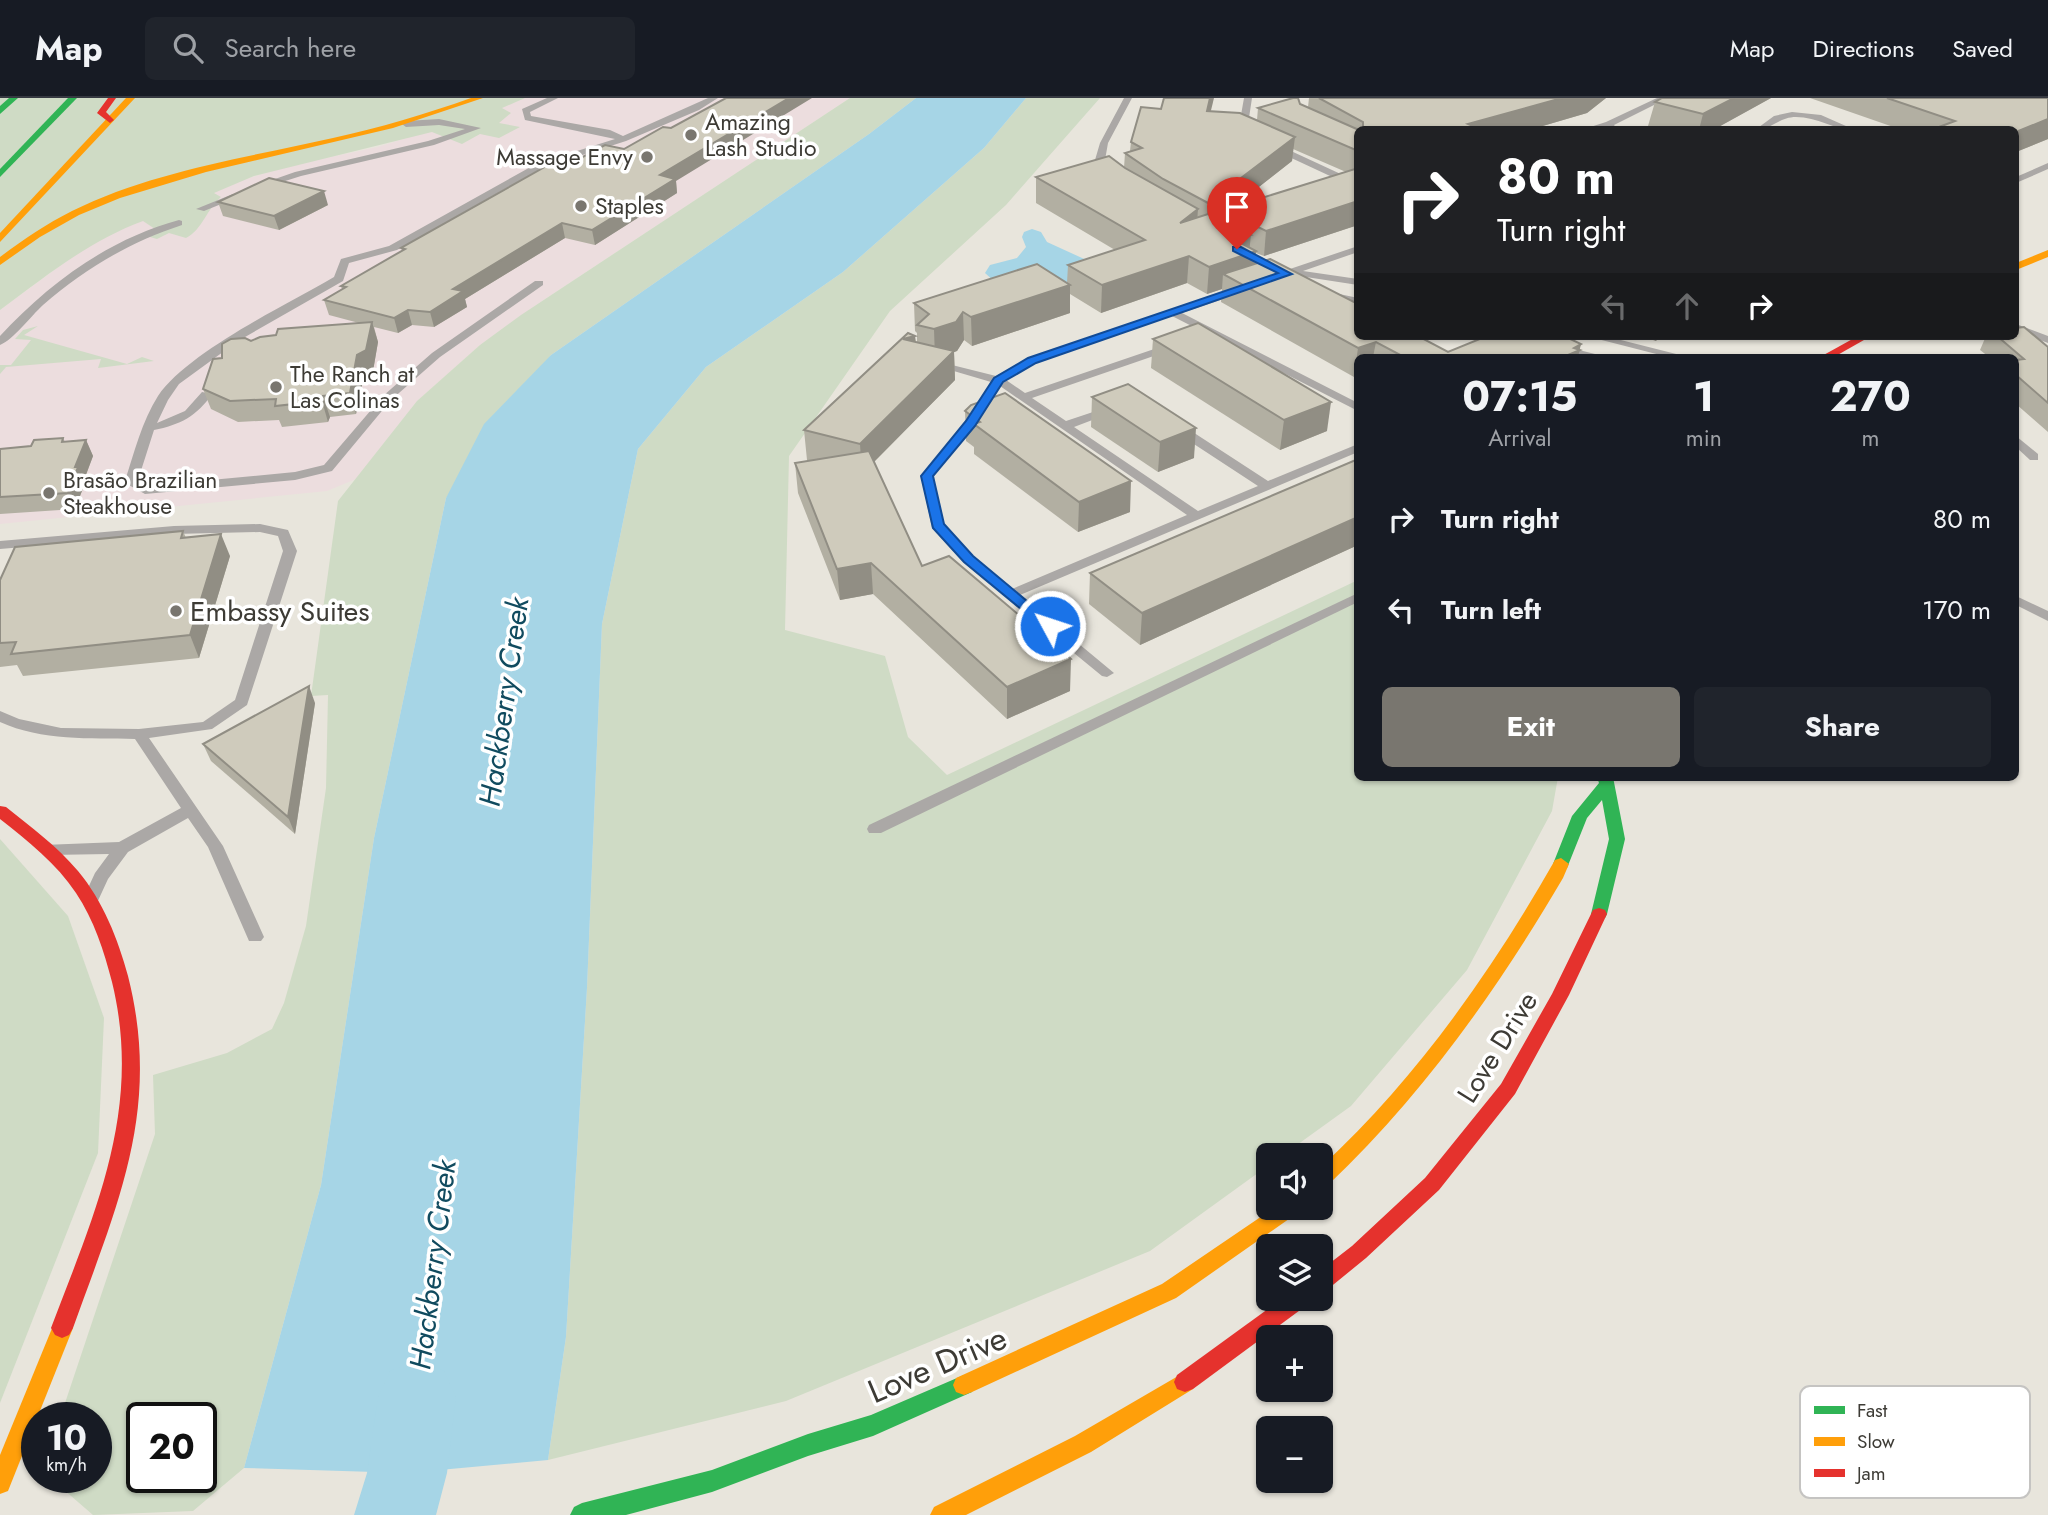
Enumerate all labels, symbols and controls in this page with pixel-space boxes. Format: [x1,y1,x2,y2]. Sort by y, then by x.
search box [145,17,635,80]
text: Map [35,25,103,72]
icon: search [169,29,207,67]
text: Search here [225,29,356,67]
text: Map [1730,31,1775,66]
text: Directions [1813,31,1914,66]
text: Saved [1952,31,2013,66]
place label: Amazing Lash Studio [705,105,817,165]
marker: Amazing Lash Studio [683,127,699,143]
place label: Massage Envy [496,140,634,174]
text: 80 m [1497,142,1615,212]
marker: Massage Envy [639,149,655,165]
icon: right [1382,154,1473,245]
pin [1207,177,1267,249]
icon: arrive [1218,188,1256,226]
place label: Staples [595,189,664,223]
marker: Staples [573,198,589,214]
text: Turn right [1497,207,1626,253]
icon: left [1595,287,1633,325]
icon: ahead [1668,287,1706,325]
icon: right [1741,287,1779,325]
place label: The Ranch at Las Colinas [290,357,415,417]
text: 07:15 [1462,366,1577,427]
text: 1 [1693,366,1714,427]
text: 270 [1830,366,1911,427]
marker: The Ranch at Las Colinas [268,379,284,395]
text: Arrival [1488,421,1552,455]
text: min [1686,421,1722,455]
text: m [1861,421,1879,455]
place label: Brasão Brazilian Steakhouse [63,463,217,523]
marker: Brasão Brazilian Steakhouse [41,485,57,501]
icon: right [1382,500,1420,538]
text: Turn right [1441,500,1559,538]
text: 80 m [1933,500,1991,538]
position arrow [1013,589,1087,663]
place label: Embassy Suites [190,591,370,632]
icon: left [1382,591,1420,629]
text: Turn left [1441,591,1541,629]
text: 170 m [1922,591,1991,629]
water label: Hackberry Creek [468,593,540,809]
marker: Embassy Suites [168,603,184,619]
button: Exit [1382,687,1680,767]
button: Share [1694,687,1991,767]
street label: Love Drive [1447,984,1548,1111]
map controls [1256,1143,1333,1493]
button: sound [1256,1143,1333,1220]
water label: Hackberry Creek [398,1157,467,1372]
button: layers [1256,1234,1333,1311]
street label: Love Drive [861,1314,1014,1415]
button: + [1256,1325,1333,1402]
legend [1800,1386,2030,1498]
text: Fast [1857,1397,1888,1424]
speed limit sign: 20 [126,1402,217,1493]
text: 10 [46,1413,87,1463]
button: − [1256,1416,1333,1493]
text: Slow [1857,1428,1895,1455]
text: km/h [46,1452,87,1478]
text: Jam [1854,1460,1886,1487]

